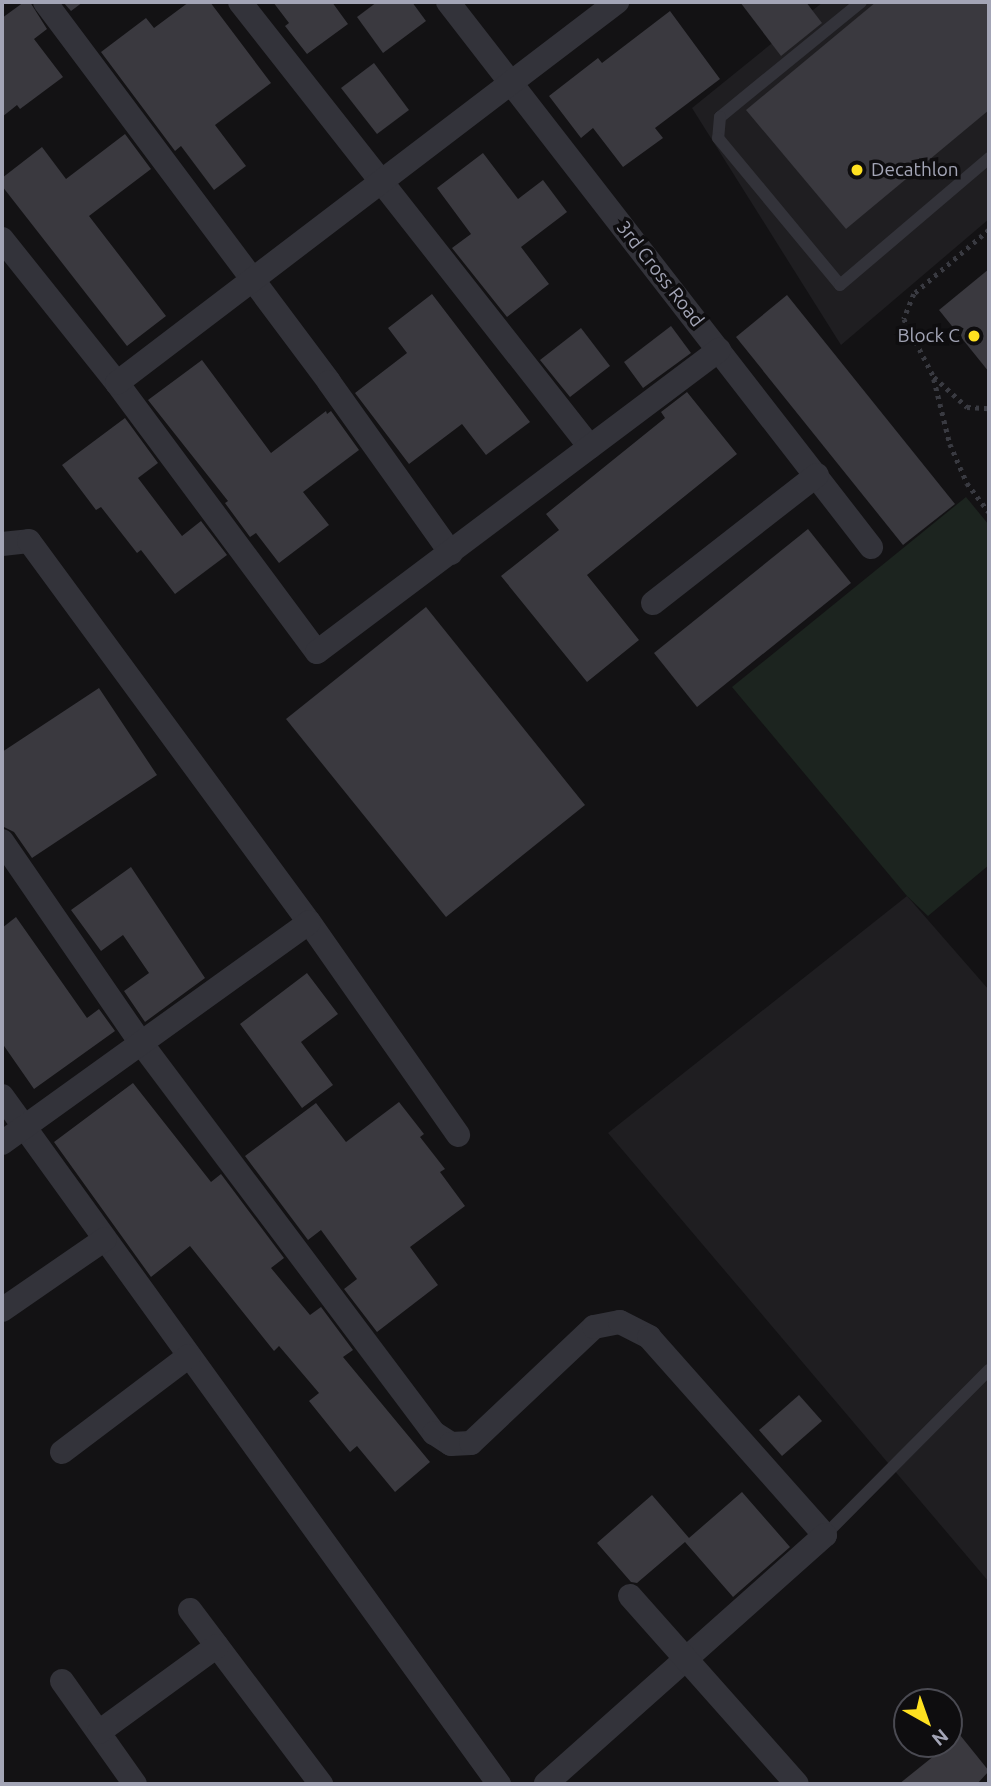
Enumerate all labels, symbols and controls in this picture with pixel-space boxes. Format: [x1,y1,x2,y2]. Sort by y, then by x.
place label: Decathlon [871,159,959,181]
marker: Decathlon [849,162,865,178]
street label: 3rd Cross Road [612,217,708,331]
place label: Block C [897,325,960,347]
marker: Block C [966,328,982,344]
north arrow [893,1688,963,1758]
text: N [928,1725,953,1751]

